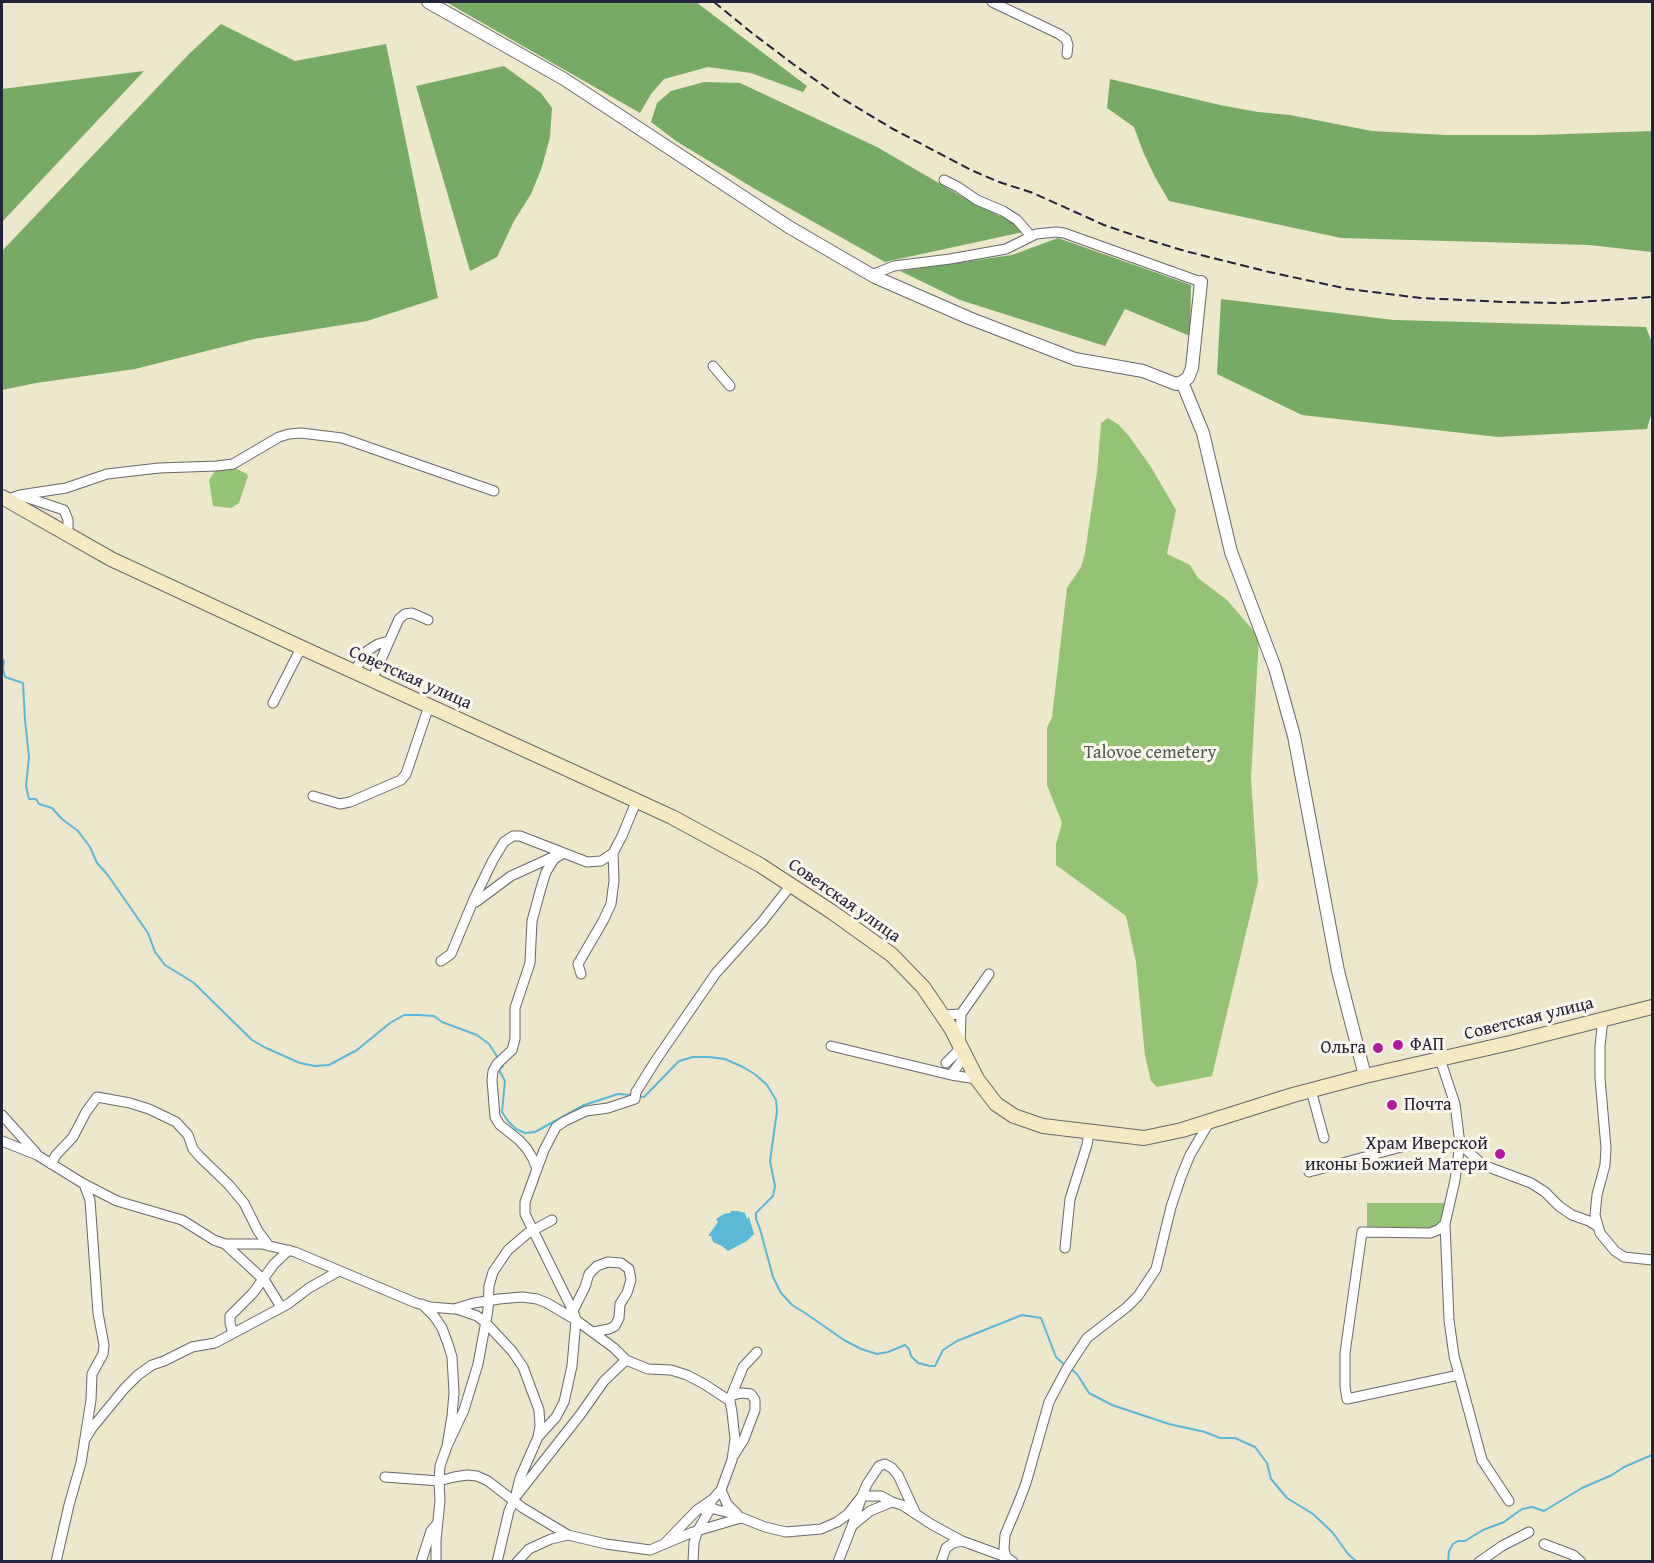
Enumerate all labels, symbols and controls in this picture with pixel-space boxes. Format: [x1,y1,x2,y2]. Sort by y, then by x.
street label: Советская улица [345,641,475,715]
park label: Talovoe cemetery [1084,742,1216,764]
street label: Советская улица [784,854,904,948]
street label: Советская улица [1462,992,1596,1046]
place label: ФАП [1410,1034,1444,1056]
place label: Ольга [1320,1037,1366,1059]
marker: ФАП [1391,1038,1405,1052]
marker: Ольга [1371,1041,1385,1055]
place label: Почта [1404,1094,1452,1116]
marker: Почта [1385,1098,1399,1112]
place label: Храм Иверской иконы Божией Матери [1305,1133,1488,1176]
marker: Храм Иверской иконы Божией Матери [1493,1147,1507,1161]

